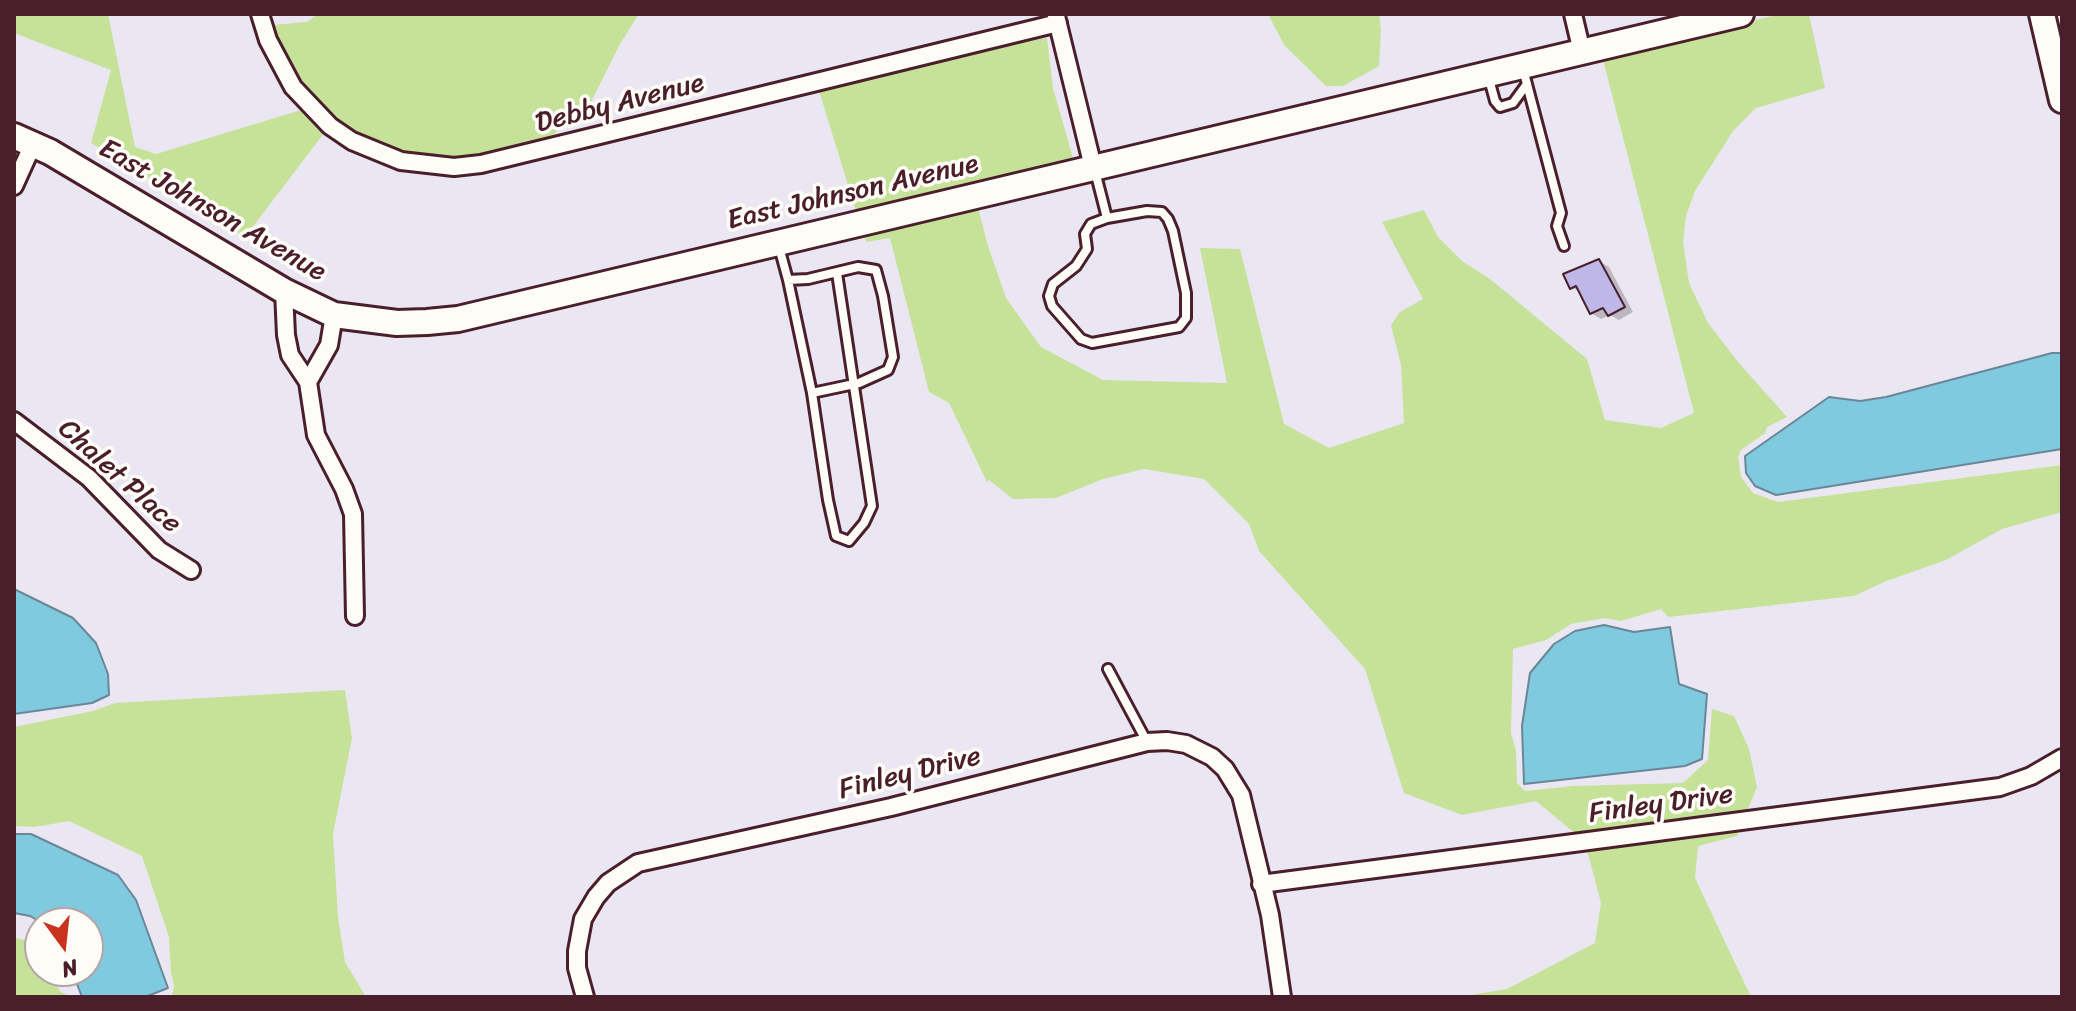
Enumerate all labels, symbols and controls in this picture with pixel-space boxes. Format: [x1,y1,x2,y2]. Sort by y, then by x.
street label: Debby Avenue [532,67,708,141]
street label: East Johnson Avenue [93,132,331,290]
street label: East Johnson Avenue [724,148,982,238]
street label: Chalet Place [50,413,188,541]
street label: Finley Drive [835,740,985,808]
street label: Finley Drive [1587,778,1735,832]
north arrow [24,907,104,987]
text: N [57,948,82,990]

